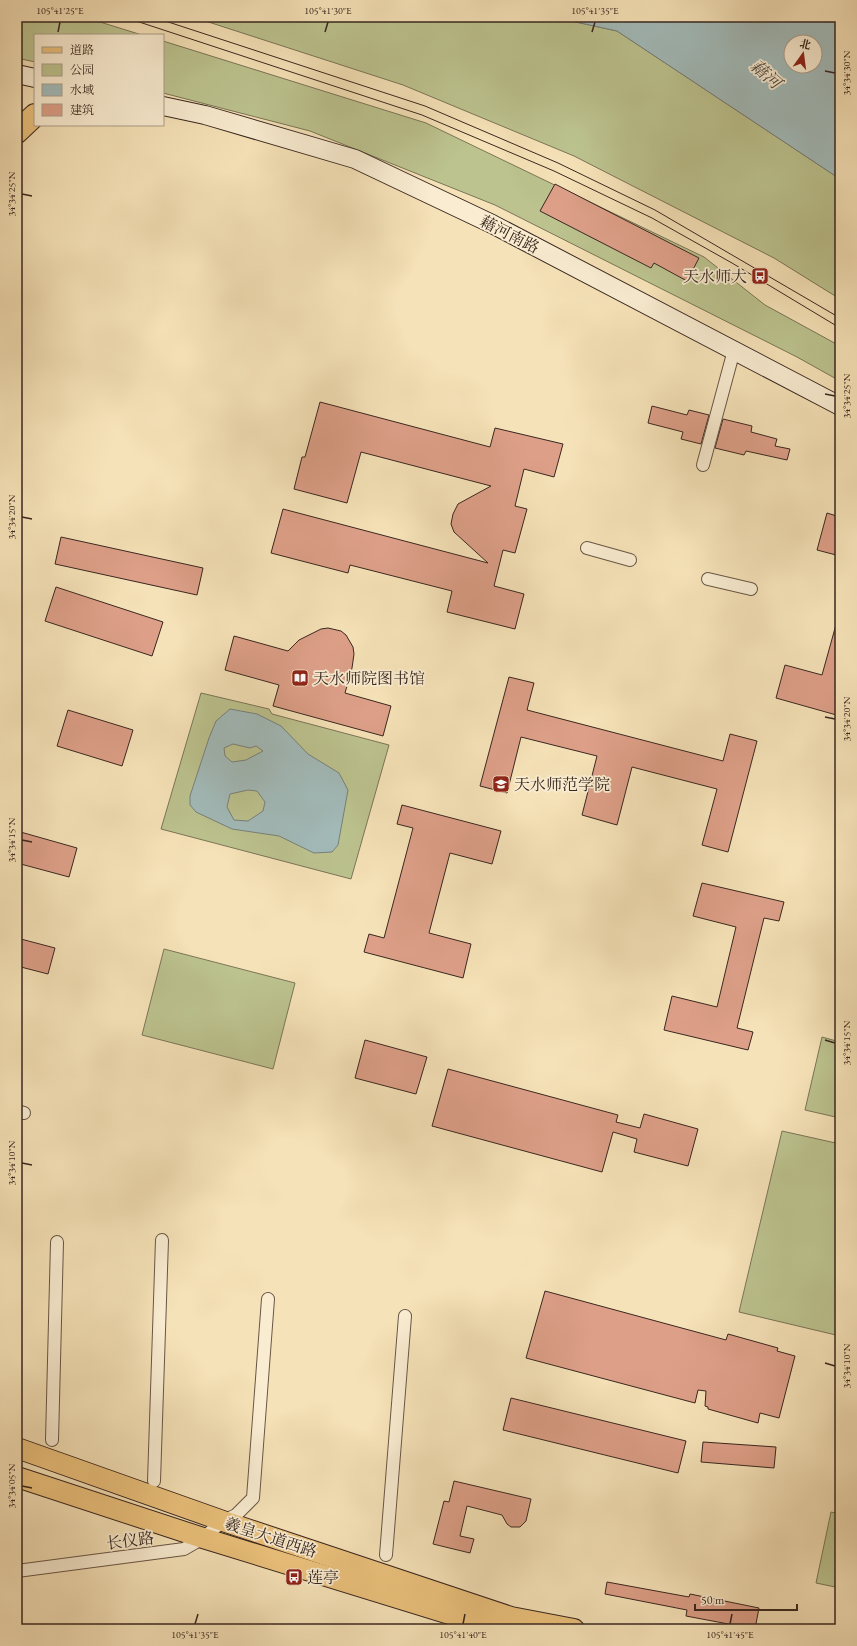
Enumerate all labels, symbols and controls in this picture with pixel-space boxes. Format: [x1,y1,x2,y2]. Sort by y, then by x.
text: 105°41'25"E [36,4,84,17]
text: 105°41'30"E [304,4,352,17]
text: 105°41'35"E [571,4,619,17]
legend [34,34,164,126]
north arrow [783,34,823,74]
text: 北 [798,36,812,52]
text: 道路 [70,42,94,58]
text: 34°34'30"N [840,50,853,95]
water label: 藉河 [746,55,788,95]
text: 公园 [70,62,94,78]
text: 水域 [70,82,94,98]
text: 建筑 [70,102,94,118]
text: 34°34'25"N [5,171,18,216]
street label: 藉河南路 [476,211,543,258]
place label: 天水师大 [683,266,747,287]
bus stop icon: 天水师大 [750,266,770,286]
text: 34°34'25"N [840,373,853,418]
text: 34°34'20"N [5,494,18,539]
library icon: 天水师院图书馆 [290,668,310,688]
place label: 天水师院图书馆 [313,668,425,689]
text: 34°34'20"N [840,696,853,741]
school or university icon: 天水师范学院 [491,774,511,794]
place label: 天水师范学院 [514,774,610,795]
text: 34°34'15"N [5,817,18,862]
text: 34°34'15"N [840,1020,853,1065]
text: 34°34'10"N [5,1140,18,1185]
text: 34°34'10"N [840,1343,853,1388]
text: 34°34'05"N [5,1463,18,1508]
street label: 羲皇大道西路 [222,1513,320,1562]
street label: 长仪路 [105,1527,155,1554]
bus stop icon: 莲亭 [284,1567,304,1587]
place label: 莲亭 [307,1567,339,1588]
scale bar [695,1586,797,1612]
text: 50 m [701,1592,725,1608]
text: 105°41'35"E [171,1628,219,1641]
text: 105°41'40"E [439,1628,487,1641]
text: 105°41'45"E [706,1628,754,1641]

